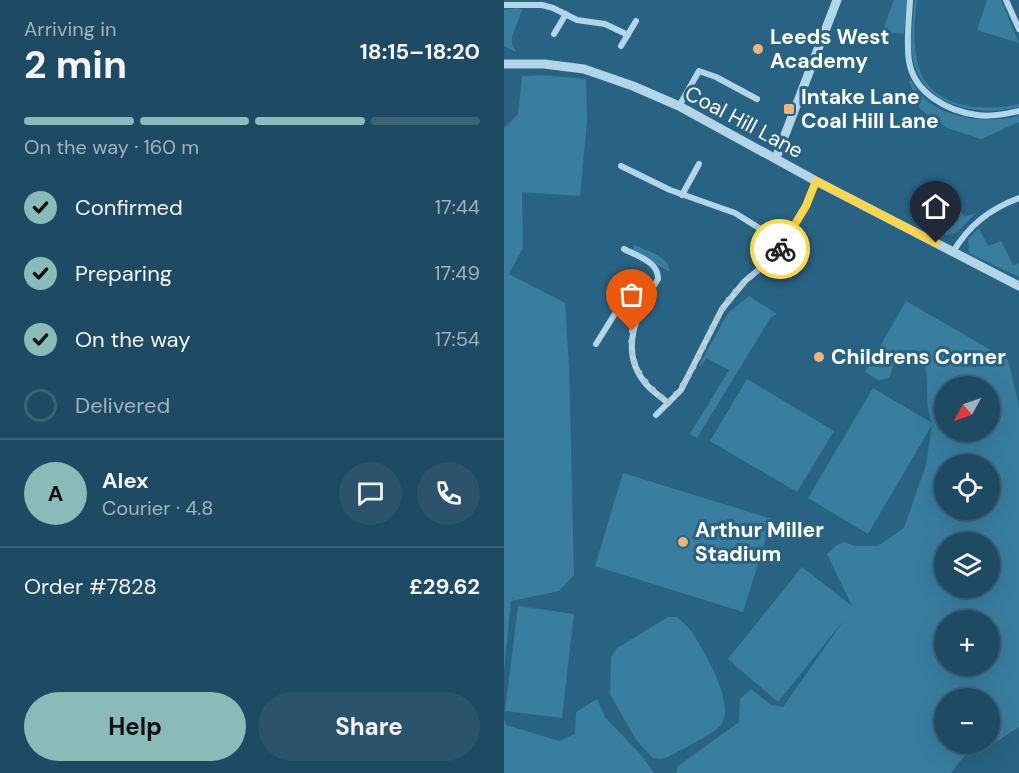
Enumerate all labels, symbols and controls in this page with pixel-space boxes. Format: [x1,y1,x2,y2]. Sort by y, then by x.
text: Arriving in [24,16,116,42]
place label: Leeds West Academy [770,23,889,75]
text: 18:15–18:20 [360,37,480,66]
text: 2 min [24,39,127,90]
marker: Leeds West Academy [751,42,765,56]
street label: Coal Hill Lane [680,79,808,165]
place label: Intake Lane Coal Hill Lane [801,83,939,135]
marker: Intake Lane Coal Hill Lane [782,102,796,116]
text: On the way · 160 m [24,134,199,160]
pin [910,181,961,243]
icon: home [919,190,952,223]
icon: check [24,191,57,224]
text: Confirmed [75,193,183,222]
text: 17:44 [435,194,480,220]
courier [750,219,810,279]
icon: bike [764,233,797,266]
icon: check [24,257,57,290]
text: Preparing [75,259,172,288]
text: 17:49 [434,260,480,286]
pin [606,269,657,331]
icon: bag [615,278,648,311]
icon: check [24,323,57,356]
text: On the way [75,325,190,354]
text: 17:54 [435,326,480,352]
place label: Childrens Corner [831,343,1006,371]
marker: Childrens Corner [812,350,826,364]
north arrow [934,376,1000,442]
map controls [934,376,1000,754]
text: Delivered [75,391,170,420]
button: locate [934,454,1000,520]
button: chat [339,462,402,525]
button: phone [417,462,480,525]
text: Alex [102,466,149,495]
text: A [48,479,63,508]
text: Courier · 4.8 [102,495,213,521]
place label: Arthur Miller Stadium [695,516,824,568]
button: layers [934,532,1000,598]
marker: Arthur Miller Stadium [676,535,690,549]
text: Order #7828 [24,572,157,601]
text: £29.62 [409,572,480,601]
button: + [934,610,1000,676]
button: − [934,688,1000,754]
button: Help [24,692,246,761]
button: Share [258,692,480,761]

